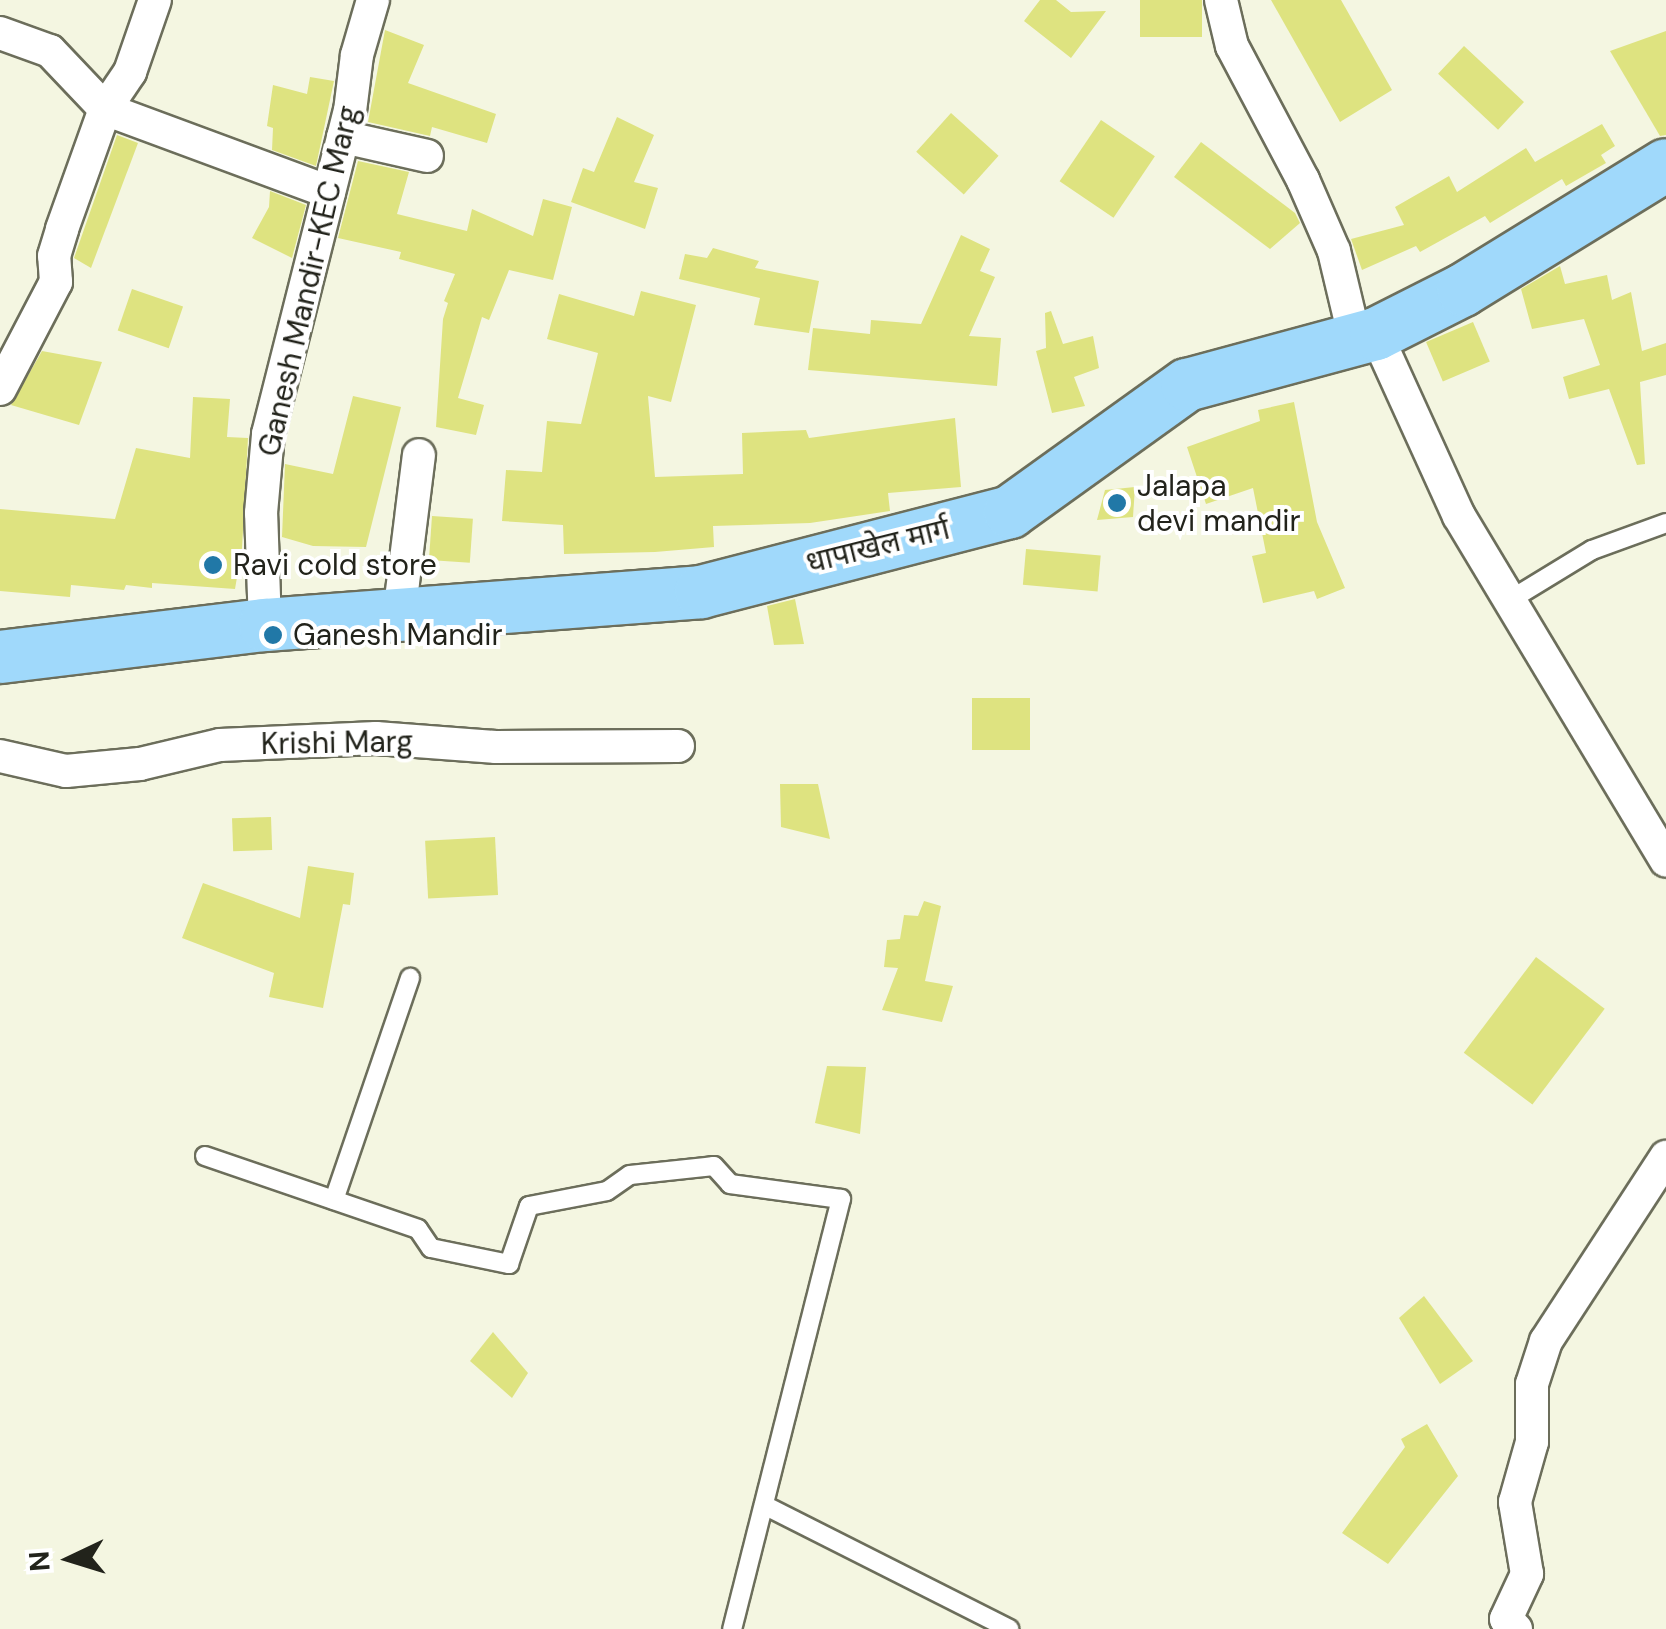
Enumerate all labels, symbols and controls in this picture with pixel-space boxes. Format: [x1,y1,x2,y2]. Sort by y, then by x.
street label: Ganesh Mandir-KEC Marg [251,102,367,460]
place label: Jalapa devi mandir [1137,468,1301,538]
marker: Jalapa devi mandir [1106,492,1128,514]
street label: धापाखेल मार्ग [803,511,953,581]
place label: Ravi cold store [233,547,437,583]
marker: Ravi cold store [202,554,224,576]
place label: Ganesh Mandir [293,617,502,653]
marker: Ganesh Mandir [262,624,284,646]
street label: Krishi Marg [261,724,413,762]
north arrow [20,1509,120,1609]
text: N [20,1550,59,1573]

